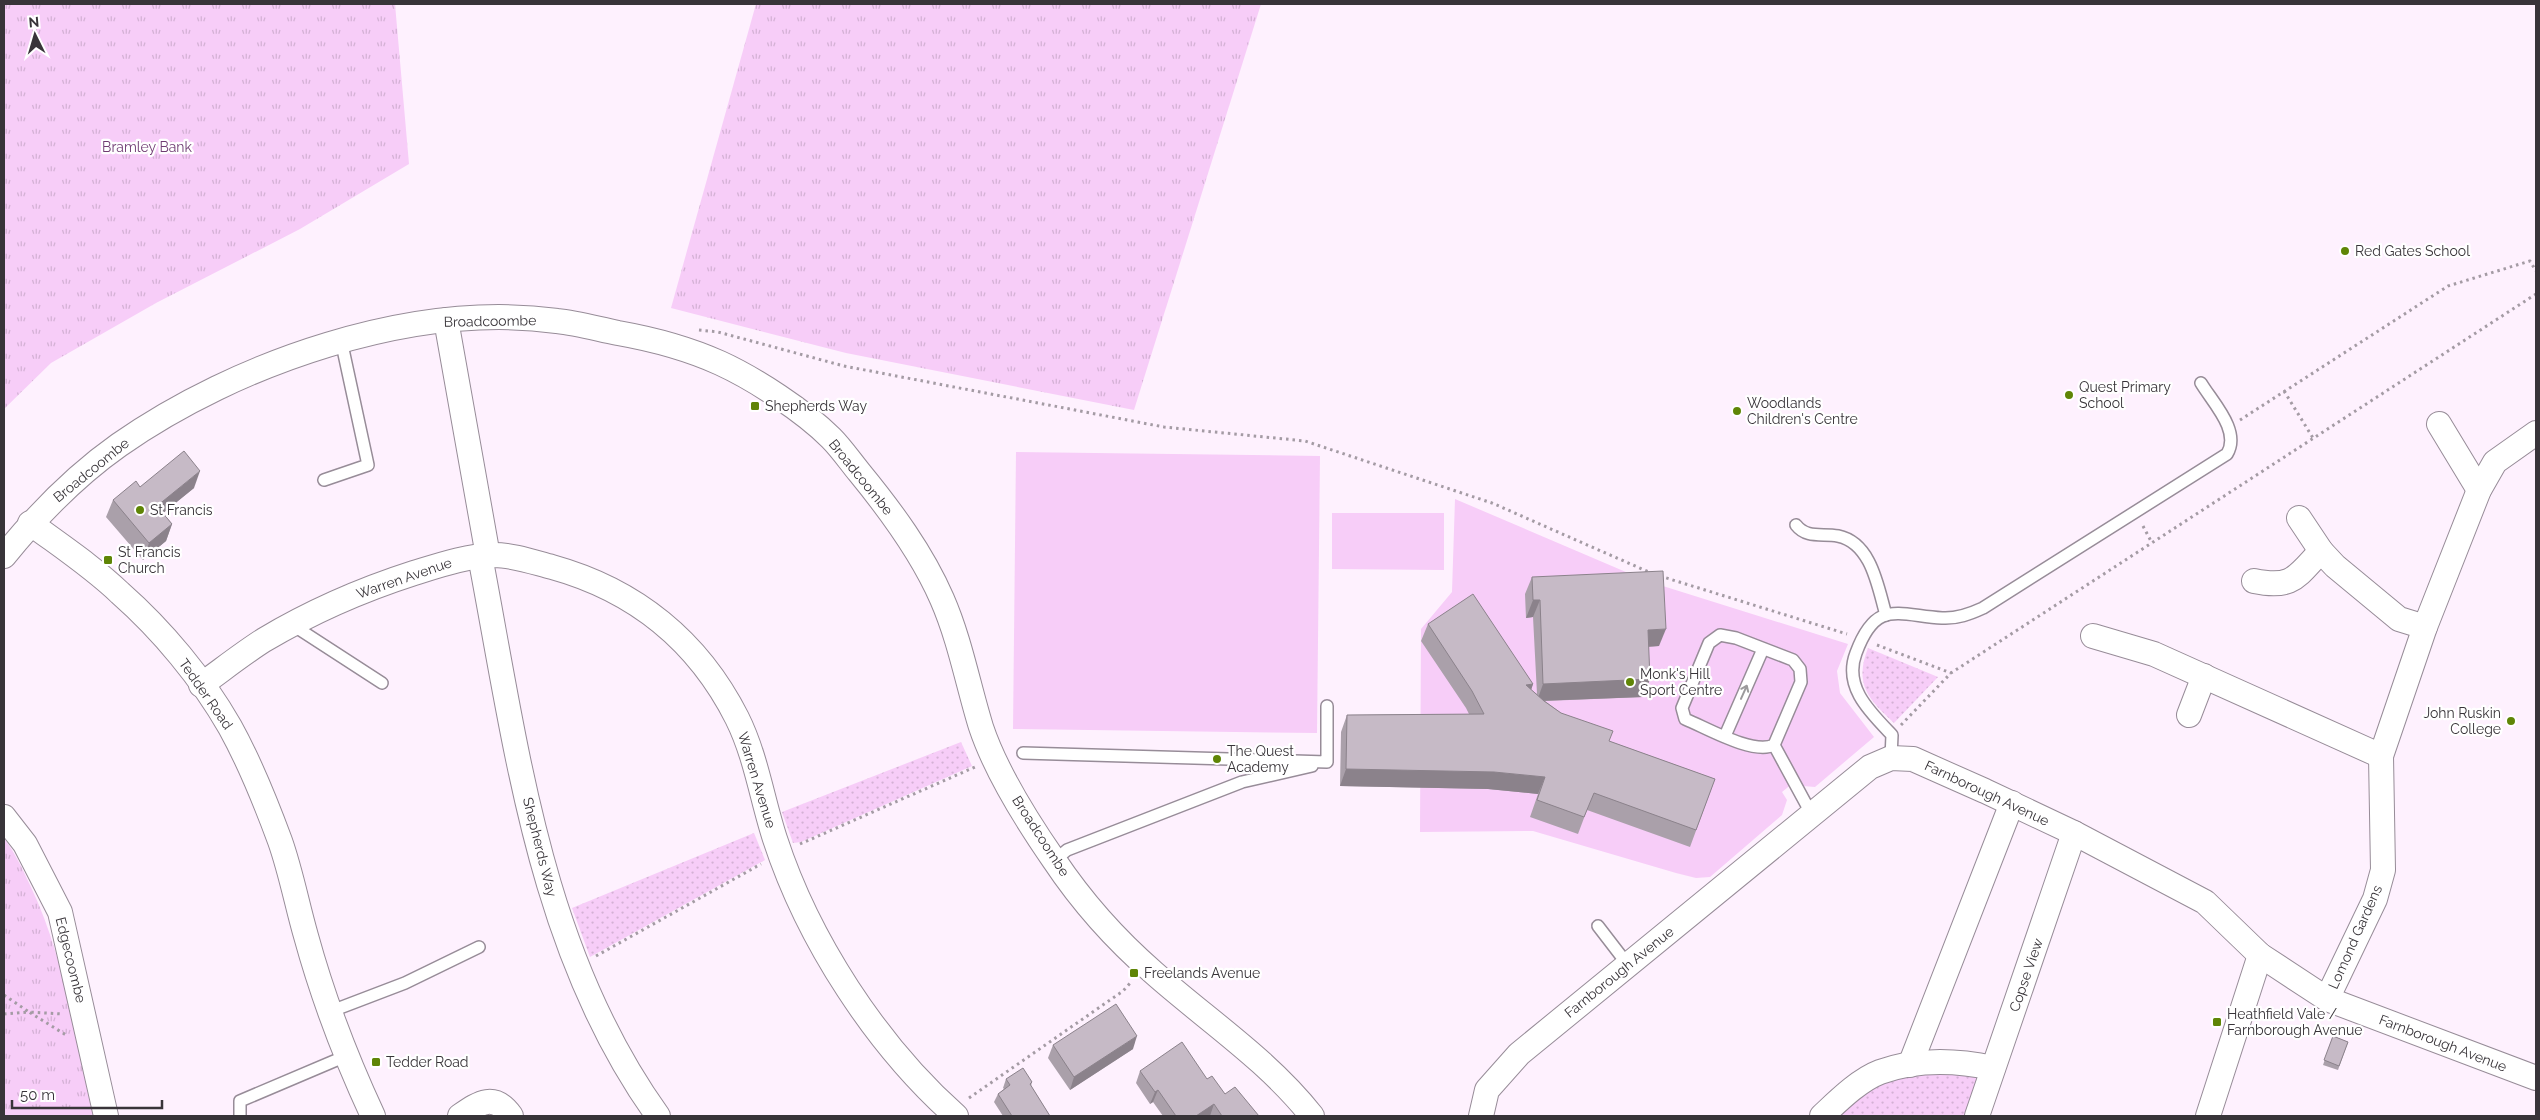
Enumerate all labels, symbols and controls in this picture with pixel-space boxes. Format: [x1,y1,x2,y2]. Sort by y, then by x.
north arrow [10,10,60,60]
text: N [28,14,40,30]
park label: Bramley Bank [102,139,192,155]
place label: Red Gates School [2355,243,2470,259]
marker: Red Gates School [2339,245,2351,257]
street label: Broadcoombe [444,312,536,330]
place label: Quest Primary School [2079,379,2171,411]
marker: Quest Primary School [2063,389,2075,401]
place label: Woodlands Children's Centre [1747,395,1858,427]
place label: Shepherds Way [765,398,867,414]
marker: Shepherds Way [749,400,761,412]
marker: Woodlands Children's Centre [1731,405,1743,417]
street label: Broadcoombe [50,435,132,505]
street label: Broadcoombe [826,436,896,518]
place label: St Francis [150,502,213,518]
marker: St Francis [134,504,146,516]
place label: St Francis Church [118,544,181,576]
marker: St Francis Church [102,554,114,566]
street label: Warren Avenue [354,554,454,602]
street label: Tedder Road [176,656,236,732]
place label: Monk's Hill Sport Centre [1640,666,1722,698]
marker: Monk's Hill Sport Centre [1624,676,1636,688]
one-way arrow [1740,685,1750,700]
place label: John Ruskin College [2423,705,2501,737]
marker: John Ruskin College [2505,715,2517,727]
street label: Warren Avenue [735,730,779,830]
place label: The Quest Academy [1227,743,1294,775]
marker: The Quest Academy [1211,753,1223,765]
street label: Farnborough Avenue [1922,757,2052,829]
street label: Broadcoombe [1009,793,1073,879]
street label: Shepherds Way [520,796,560,899]
street label: Lomond Gardens [2325,882,2385,992]
street label: Edgecoombe [53,915,89,1005]
street label: Farnborough Avenue [1561,923,1677,1021]
street label: Copse View [2006,936,2046,1014]
place label: Freelands Avenue [1144,965,1260,981]
marker: Freelands Avenue [1128,967,1140,979]
place label: Heathfield Vale / Farnborough Avenue [2227,1006,2362,1038]
street label: Farnborough Avenue [2377,1011,2509,1075]
marker: Heathfield Vale / Farnborough Avenue [2211,1016,2223,1028]
place label: Tedder Road [386,1054,469,1070]
marker: Tedder Road [370,1056,382,1068]
scale bar [12,1078,162,1110]
text: 50 m [20,1086,55,1104]

